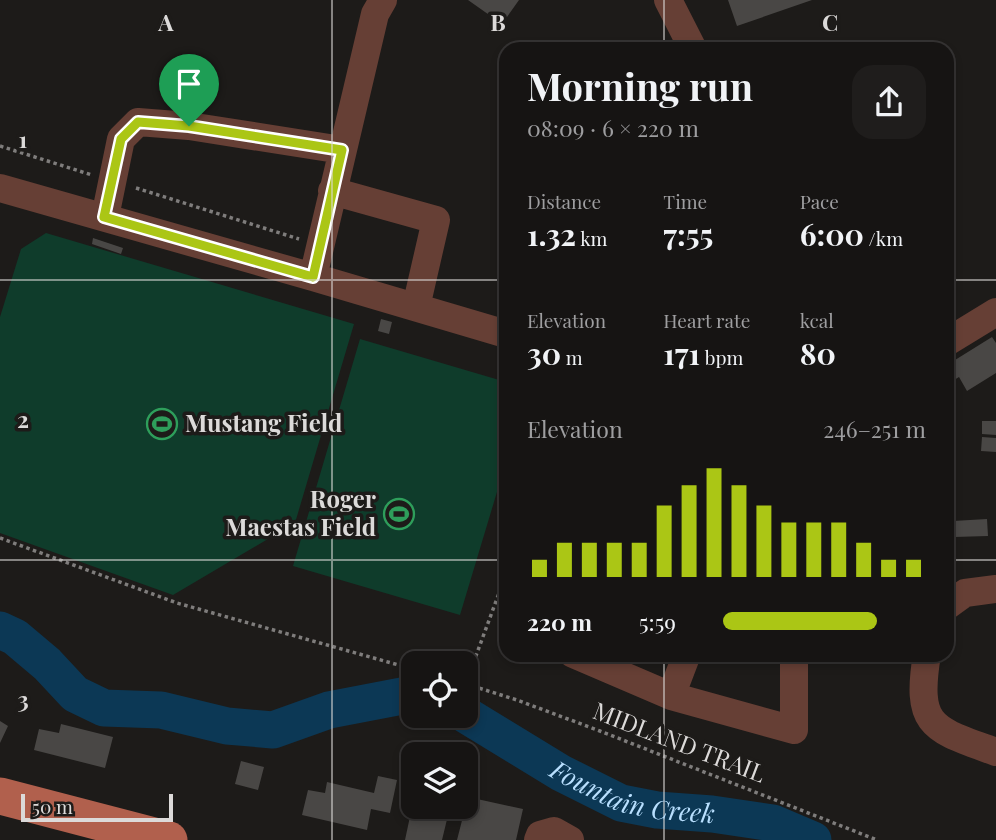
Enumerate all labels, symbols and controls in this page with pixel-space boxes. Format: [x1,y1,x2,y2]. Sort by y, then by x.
text: A [157,6,174,37]
text: B [490,6,506,37]
text: C [822,6,838,37]
pin [159,54,219,126]
text: Morning run [527,60,753,111]
icon: arrive [170,65,208,103]
button: share [852,65,926,139]
text: 08:09 · 6 × 220 m [527,112,699,143]
text: 1 [19,123,28,154]
text: Distance [527,188,601,214]
text: Time [663,188,707,214]
text: Pace [800,188,839,214]
text: 1.32 [527,214,576,254]
text: 7:55 [663,214,713,254]
text: 6:00 [800,214,864,254]
text: km [576,225,607,251]
text: /km [864,225,903,251]
text: Elevation [527,307,606,333]
text: Heart rate [663,307,750,333]
text: kcal [800,307,834,333]
text: 30 [527,333,561,373]
text: 171 [663,333,700,373]
text: 80 [800,333,836,373]
text: m [561,344,583,370]
text: bpm [700,344,743,370]
text: 2 [17,403,29,434]
place label: Mustang Field [185,406,342,438]
sports icon: Mustang Field [145,407,179,441]
text: Elevation [527,413,623,444]
text: 246–251 m [823,413,926,444]
place label: Roger Maestas Field [225,482,377,542]
sports icon: Roger Maestas Field [382,497,416,531]
text: 220 m [527,606,592,637]
text: 5:59 [639,606,676,637]
map controls [401,651,478,819]
button: locate [401,651,478,728]
text: 3 [17,683,29,714]
street label: MIDLAND TRAIL [589,694,770,789]
button: layers [401,742,478,819]
water label: Fountain Creek [543,751,716,830]
scale bar [21,791,173,823]
text: 50 m [32,793,73,819]

